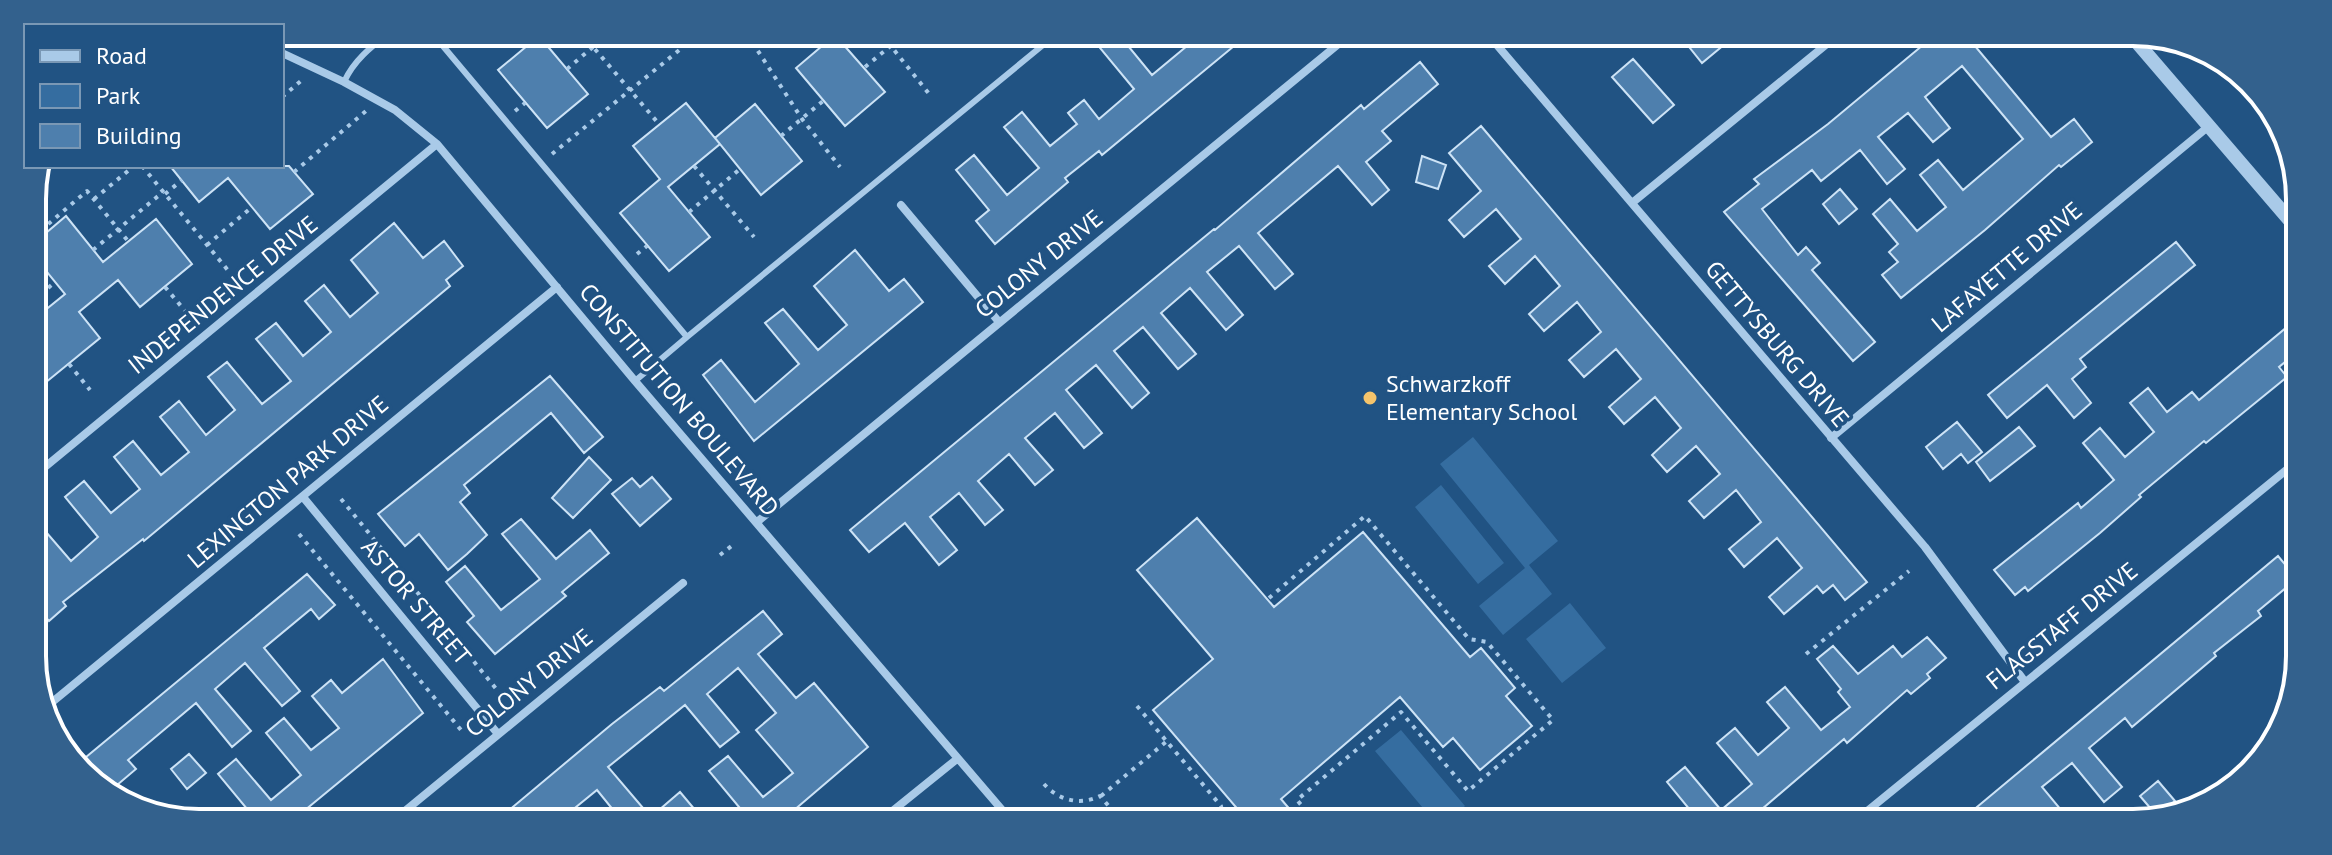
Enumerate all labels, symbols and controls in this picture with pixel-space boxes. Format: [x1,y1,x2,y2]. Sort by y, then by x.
legend [24,24,284,168]
text: Road [96,40,147,71]
text: Park [96,80,141,111]
text: Building [96,120,182,151]
street label: LAFAYETTE DRIVE [1925,194,2088,339]
street label: COLONY DRIVE [968,203,1109,325]
street label: INDEPENDENCE DRIVE [122,209,324,381]
street label: GETTYSBURG DRIVE [1699,254,1856,433]
street label: CONSTITUTION BOULEVARD [573,277,786,523]
place label: Schwarzkoff Elementary School [1386,368,1577,427]
street label: LEXINGTON PARK DRIVE [181,388,395,575]
marker: Schwarzkoff Elementary School [1361,389,1379,407]
street label: ASTOR STREET [355,532,478,671]
street label: FLAGSTAFF DRIVE [1980,555,2144,696]
street label: COLONY DRIVE [458,622,599,744]

